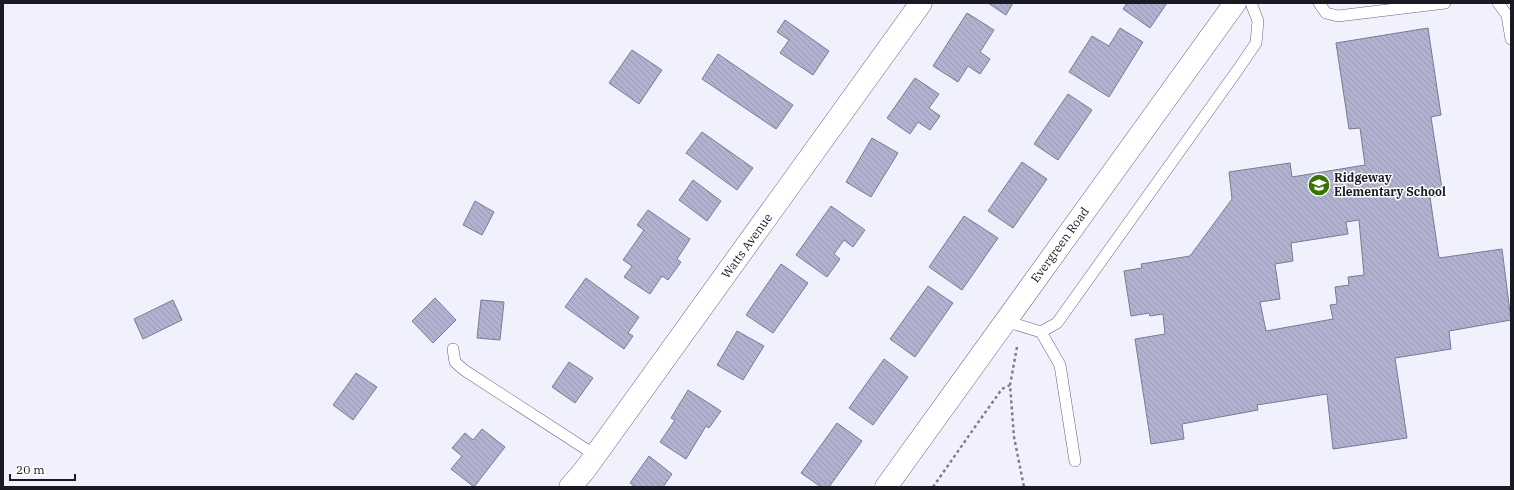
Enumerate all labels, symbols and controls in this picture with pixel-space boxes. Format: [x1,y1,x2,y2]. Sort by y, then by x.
place label: Ridgeway Elementary School [1334,170,1446,199]
school or university icon: Ridgeway Elementary School [1306,172,1332,198]
street label: Evergreen Road [1027,204,1092,285]
street label: Watts Avenue [718,210,775,281]
scale bar [10,456,75,482]
text: 20 m [16,462,45,477]

